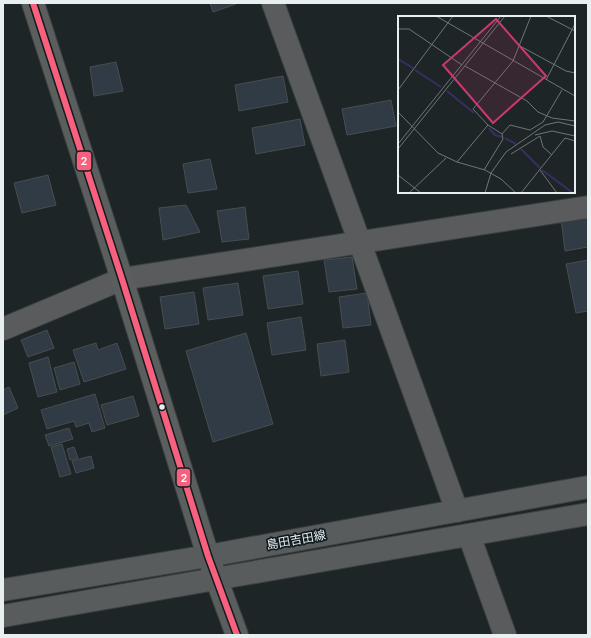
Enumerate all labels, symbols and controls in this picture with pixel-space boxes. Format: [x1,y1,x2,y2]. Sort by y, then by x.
inset map [398,16,575,193]
line badge: 2 [76,151,92,171]
text: 2 [81,154,87,167]
unlabelled marker [157,402,167,412]
line badge: 2 [176,468,191,487]
text: 2 [181,471,187,484]
street label: 島田吉田線 [265,527,327,552]

